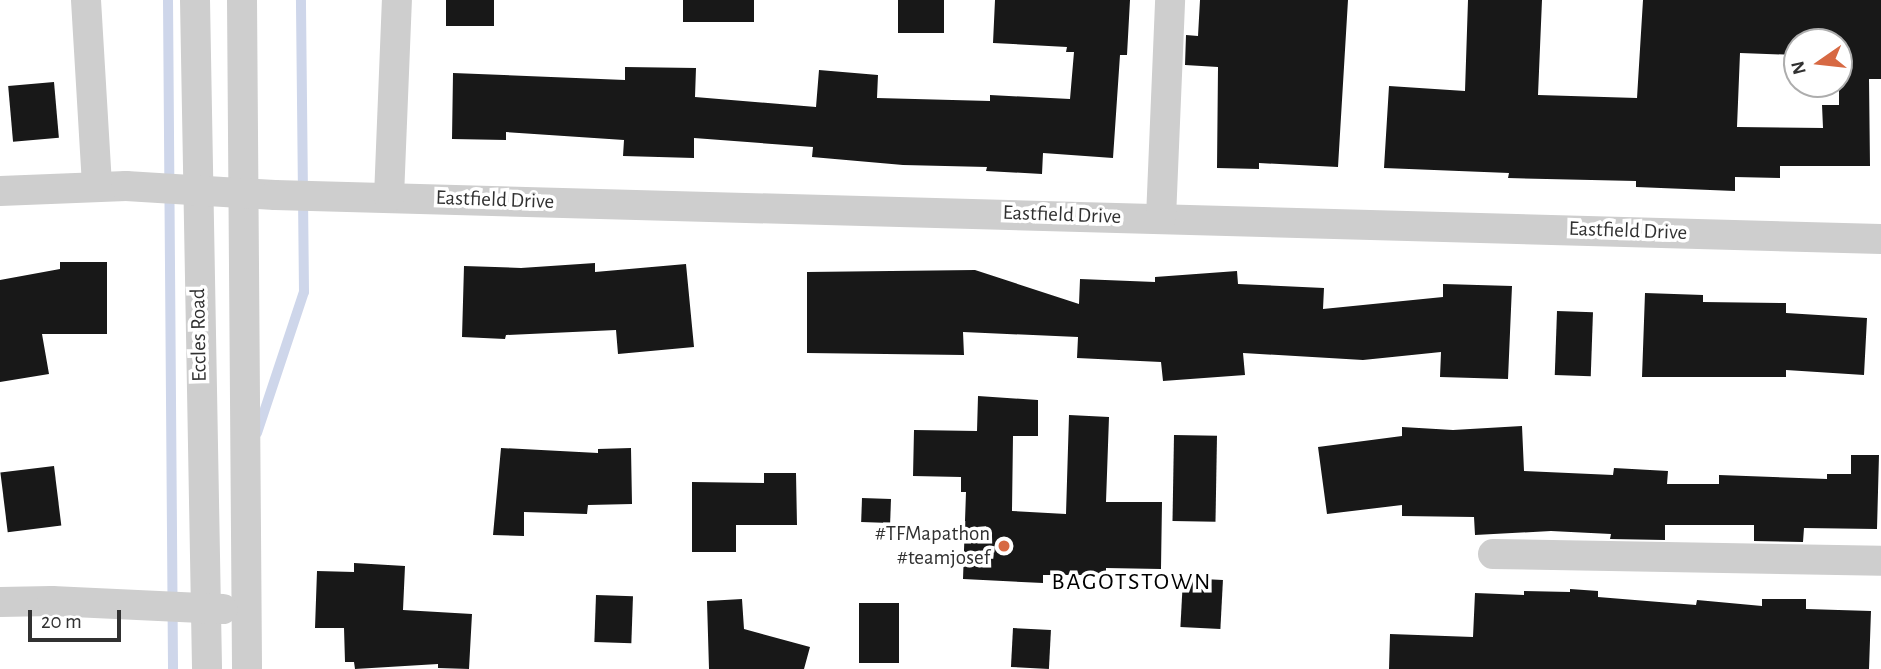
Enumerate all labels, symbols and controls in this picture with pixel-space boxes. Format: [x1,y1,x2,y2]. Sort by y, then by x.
north arrow [1783,28,1853,98]
text: N [1788,59,1810,76]
street label: Eastfield Drive [435,185,555,215]
street label: Eastfield Drive [1002,200,1122,230]
street label: Eastfield Drive [1568,216,1688,246]
street label: Eccles Road [186,288,212,382]
place label: #TFMapathon #teamjosef [875,521,990,571]
marker: #TFMapathon #teamjosef [996,538,1012,554]
district label: BAGOTSTOWN [1053,569,1211,597]
scale bar [32,596,124,640]
text: 20 m [41,611,82,632]

